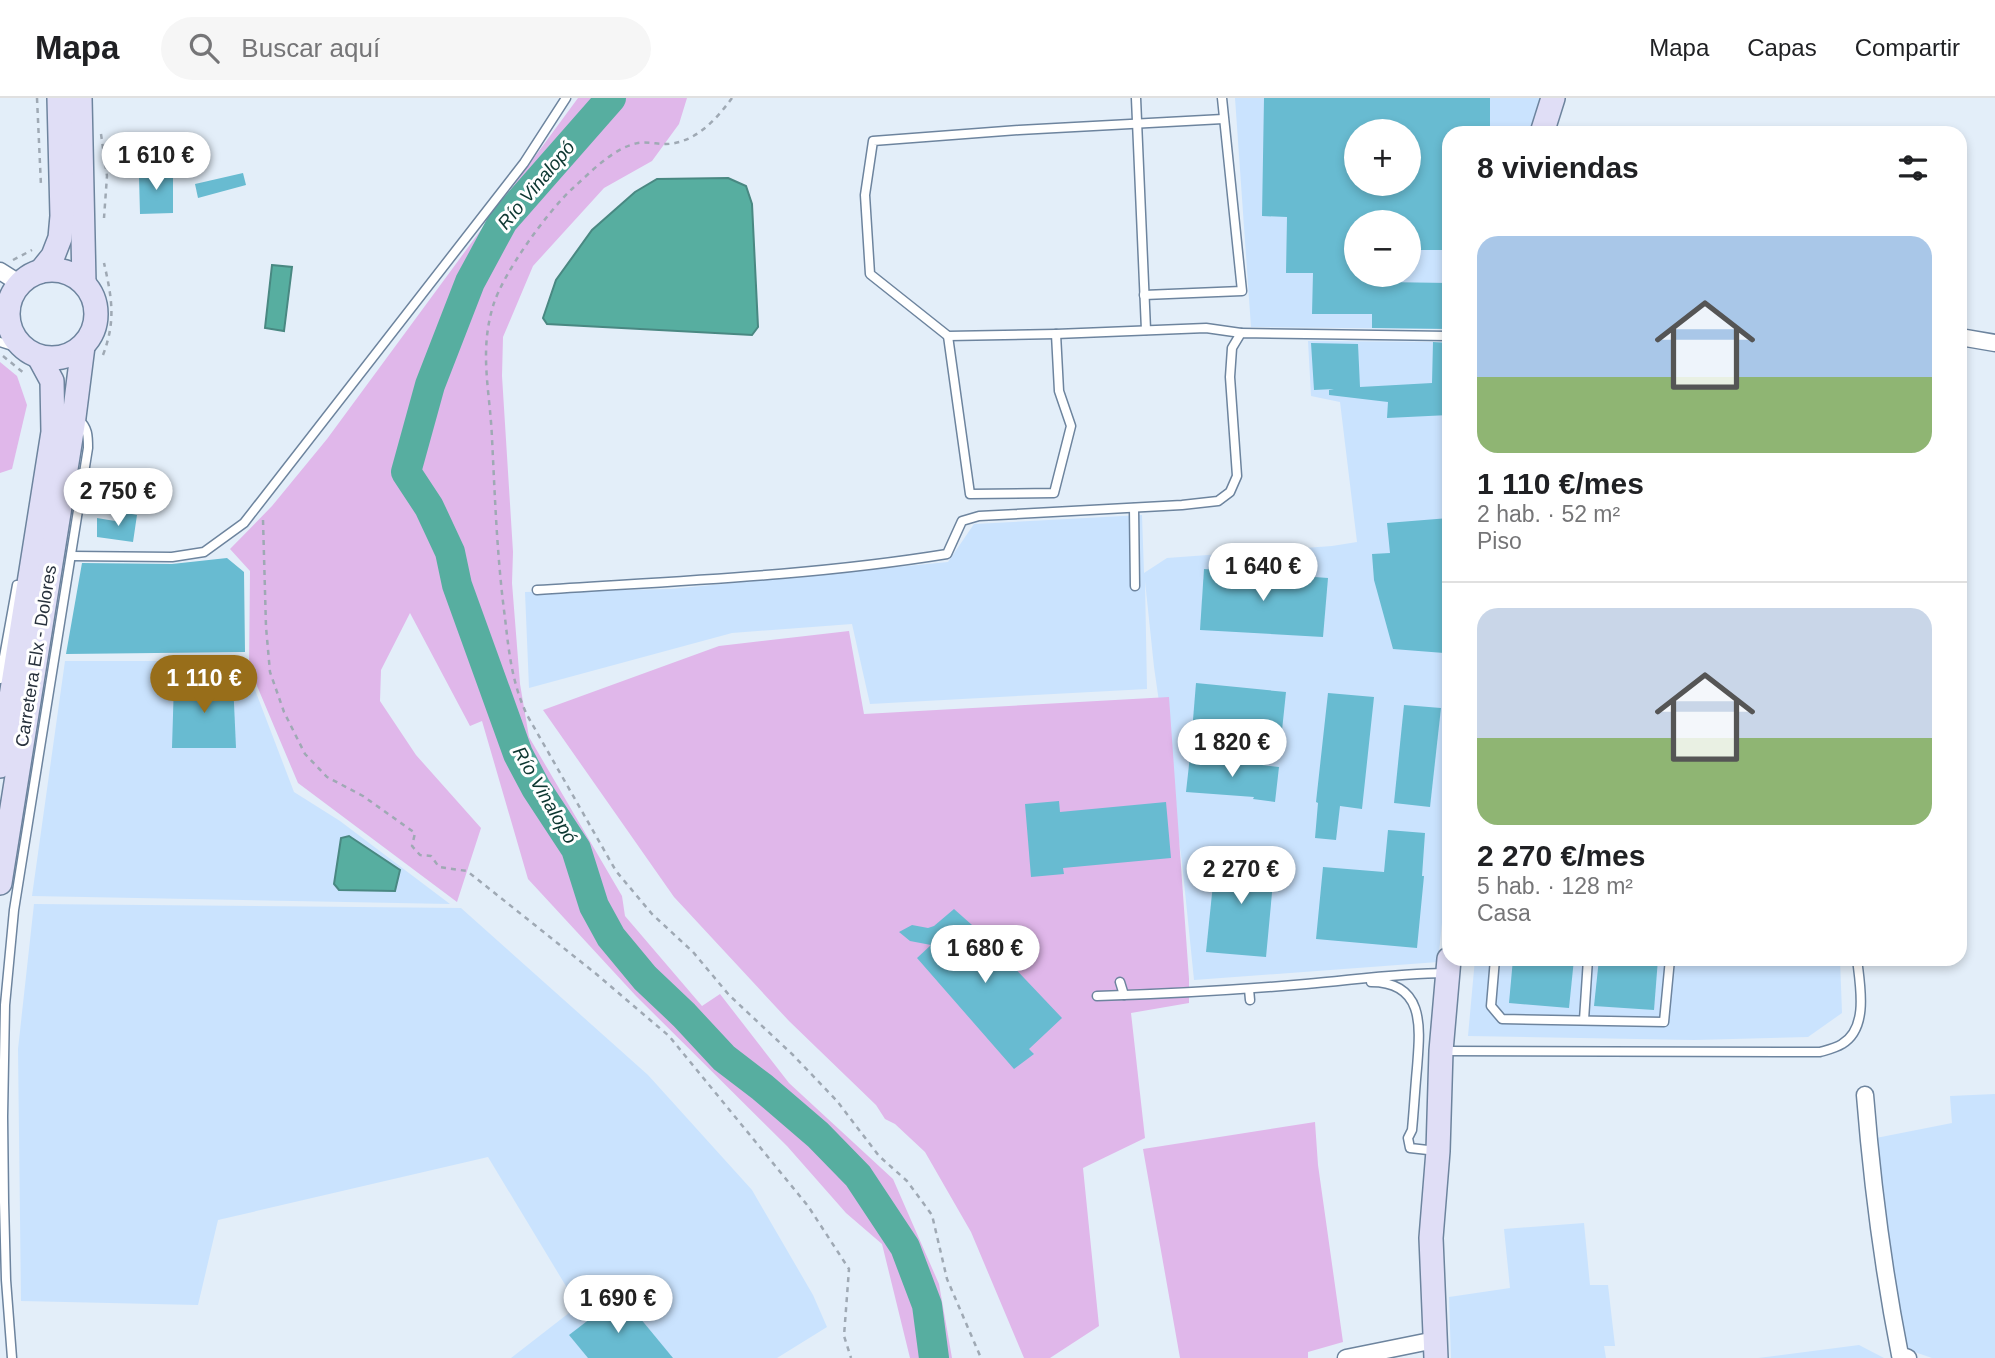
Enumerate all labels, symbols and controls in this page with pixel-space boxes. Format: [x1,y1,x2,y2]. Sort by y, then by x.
search box [161,17,651,80]
text: Mapa [35,29,119,66]
icon: search [185,29,223,67]
text: Buscar aquí [241,33,380,63]
text: Mapa [1649,34,1709,61]
text: Capas [1747,34,1817,61]
text: Compartir [1855,34,1960,61]
map controls [1344,119,1421,287]
button: + [1344,119,1421,196]
pin: 1 610 € [91,132,221,192]
water label: Río Vinalopó [493,136,579,233]
text: 1 610 € [118,142,194,168]
icon: filters [1894,149,1932,187]
text: 8 viviendas [1477,151,1639,184]
button: − [1344,210,1421,287]
icon: home [1642,282,1768,408]
text: 1 110 €/mes [1477,467,1644,500]
pin: 2 750 € [53,468,183,528]
text: 2 750 € [80,478,156,504]
text: 2 hab. · 52 m² [1477,501,1620,527]
text: Piso [1477,528,1522,554]
pin: 1 640 € [1198,544,1328,603]
text: 1 640 € [1225,553,1301,579]
street label: Carretera Elx - Dolores [12,564,60,748]
icon: home [1642,654,1768,780]
pin: 1 110 € [139,656,269,715]
text: 1 110 € [166,665,242,691]
pin: 1 820 € [1167,720,1297,779]
text: 1 820 € [1194,729,1270,755]
water label: Río Vinalopó [509,743,581,848]
text: 2 270 €/mes [1477,839,1645,872]
pin: 2 270 € [1176,846,1306,906]
text: 2 270 € [1203,856,1279,882]
text: 5 hab. · 128 m² [1477,873,1633,899]
text: Casa [1477,900,1531,926]
pin: 1 680 € [920,926,1050,985]
text: 1 680 € [947,935,1023,961]
pin: 1 690 € [553,1276,683,1335]
text: 1 690 € [580,1285,656,1311]

